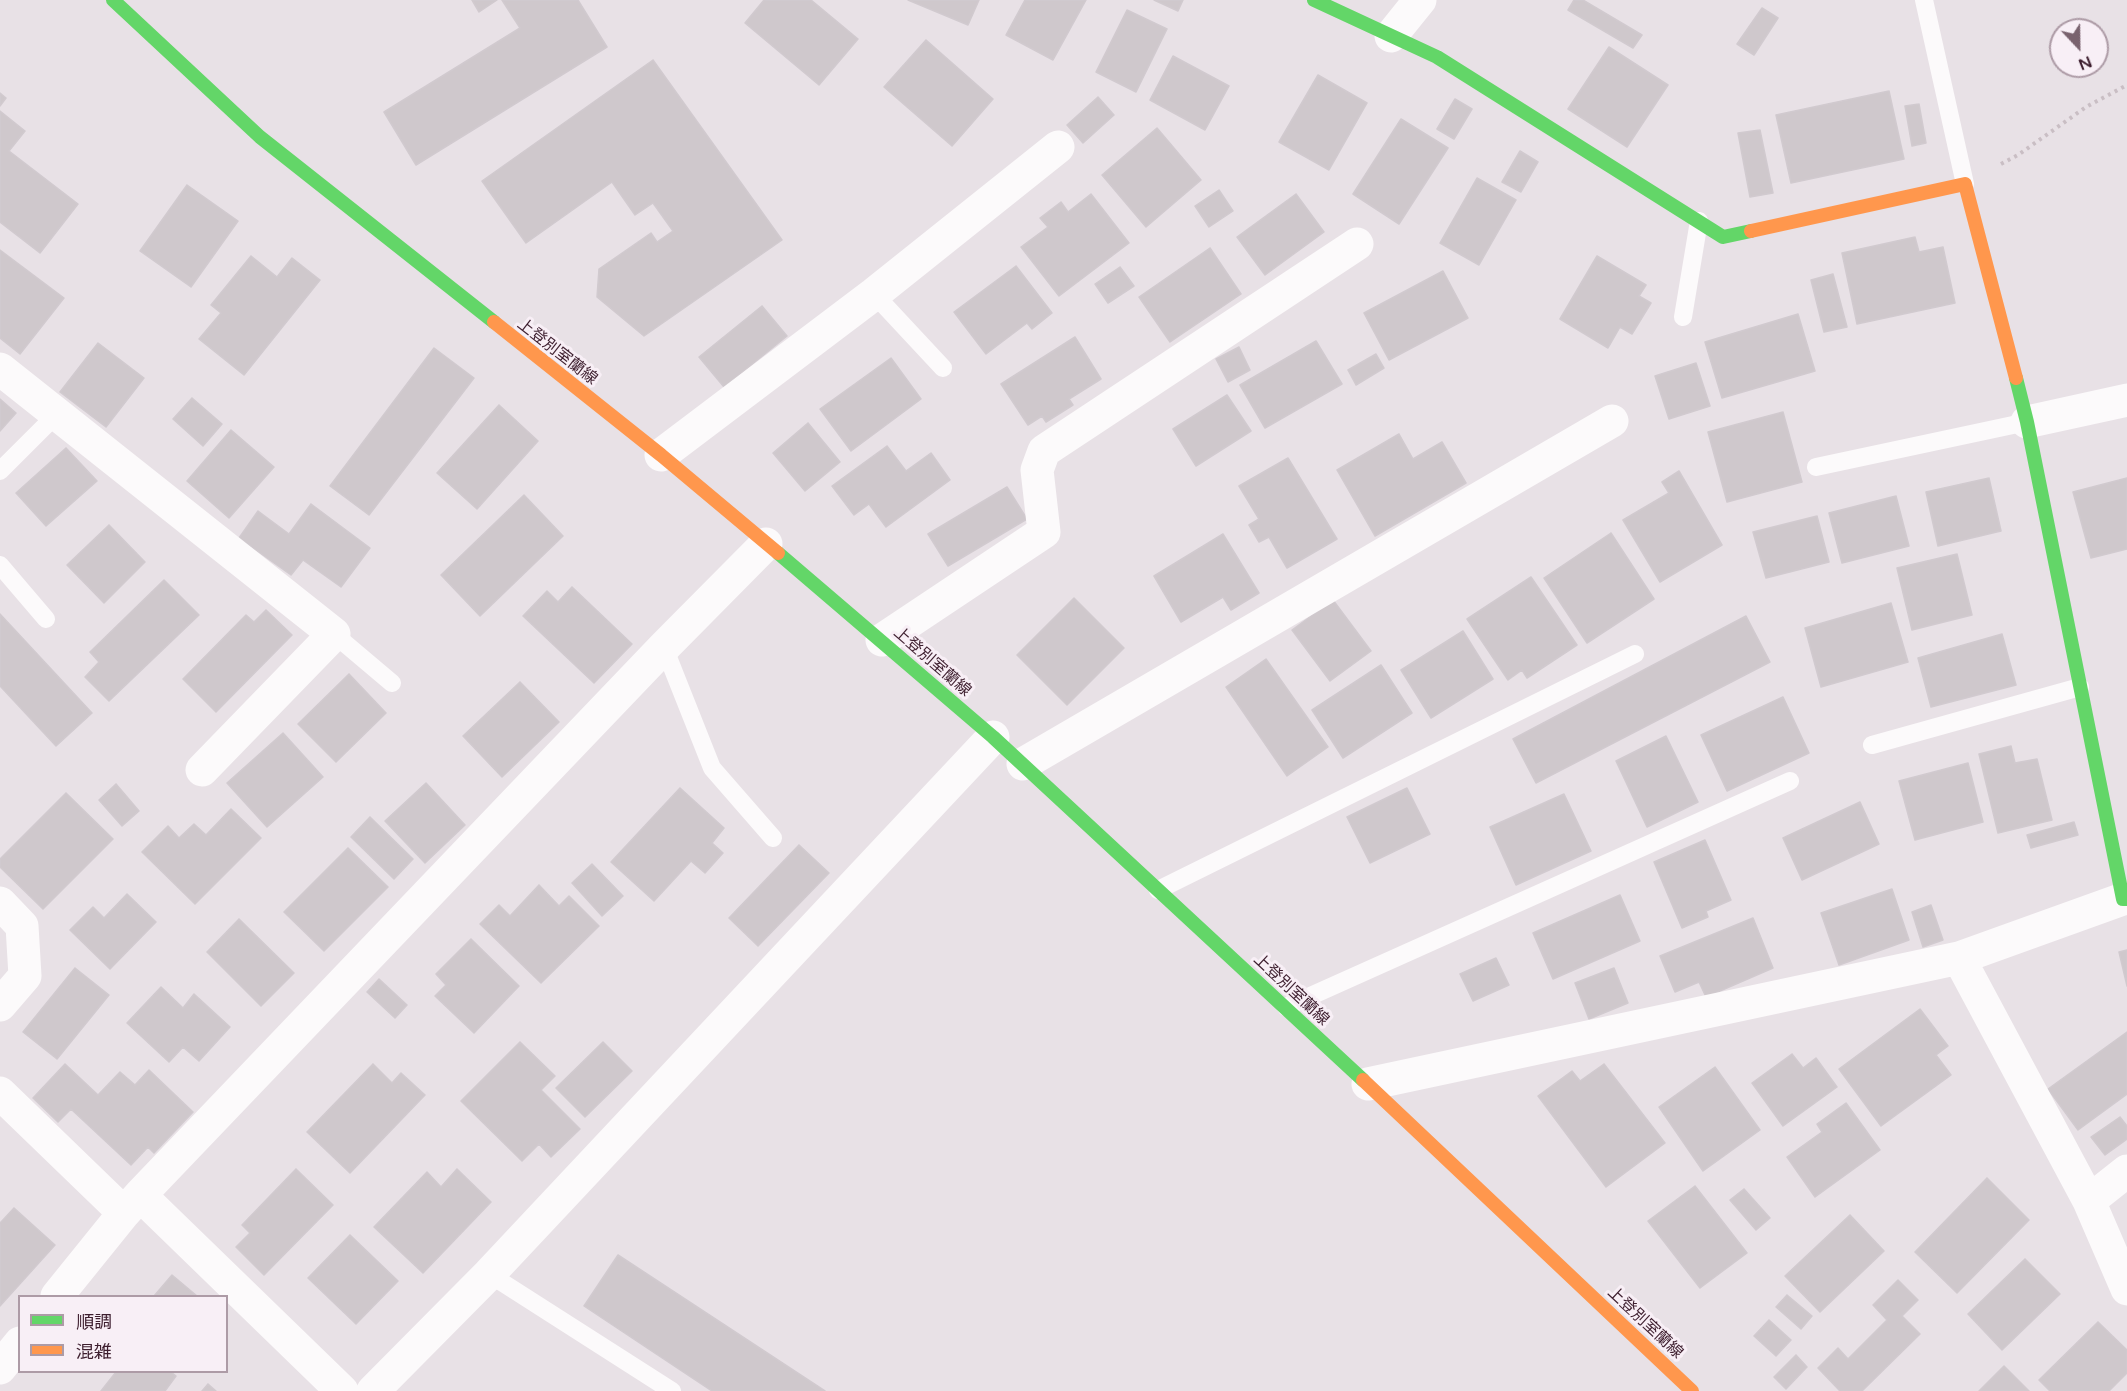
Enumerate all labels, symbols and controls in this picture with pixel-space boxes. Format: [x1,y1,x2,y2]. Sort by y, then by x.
north arrow [2049,18,2109,78]
text: N [2075,51,2095,75]
street label: 上登別室蘭線 [513,315,601,389]
street label: 上登別室蘭線 [889,623,975,701]
street label: 上登別室蘭線 [1249,950,1333,1030]
street label: 上登別室蘭線 [1603,1283,1687,1363]
legend [18,1295,228,1373]
text: 順調 [76,1311,112,1333]
text: 混雑 [76,1341,112,1363]

